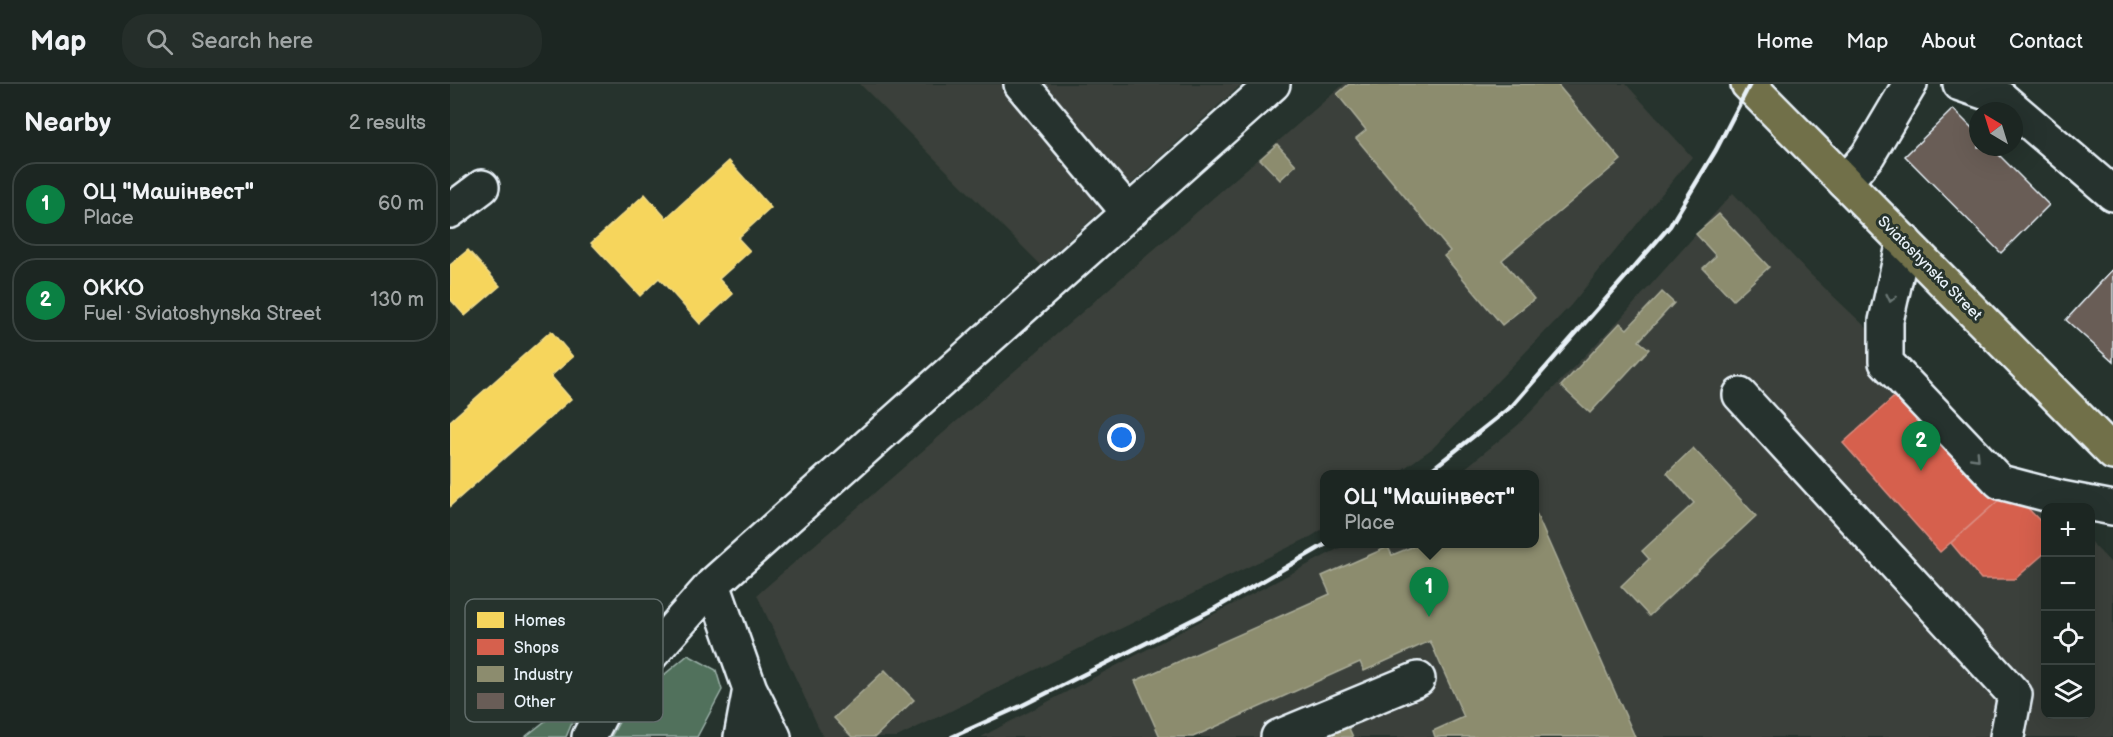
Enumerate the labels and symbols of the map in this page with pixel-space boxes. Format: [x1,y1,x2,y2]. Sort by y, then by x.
north arrow [1969,102,2023,156]
street label: Sviatoshynska Street [1873,212,1986,325]
one-way arrow [1885,293,1898,303]
pin: 2 [1902,422,1940,471]
your location [1107,423,1136,452]
one-way arrow [1969,450,1980,460]
pin: 1 [1410,568,1448,617]
legend [465,599,663,722]
text: Homes [514,612,566,631]
text: Shops [514,639,559,658]
text: Industry [514,666,573,685]
text: Other [514,693,555,712]

